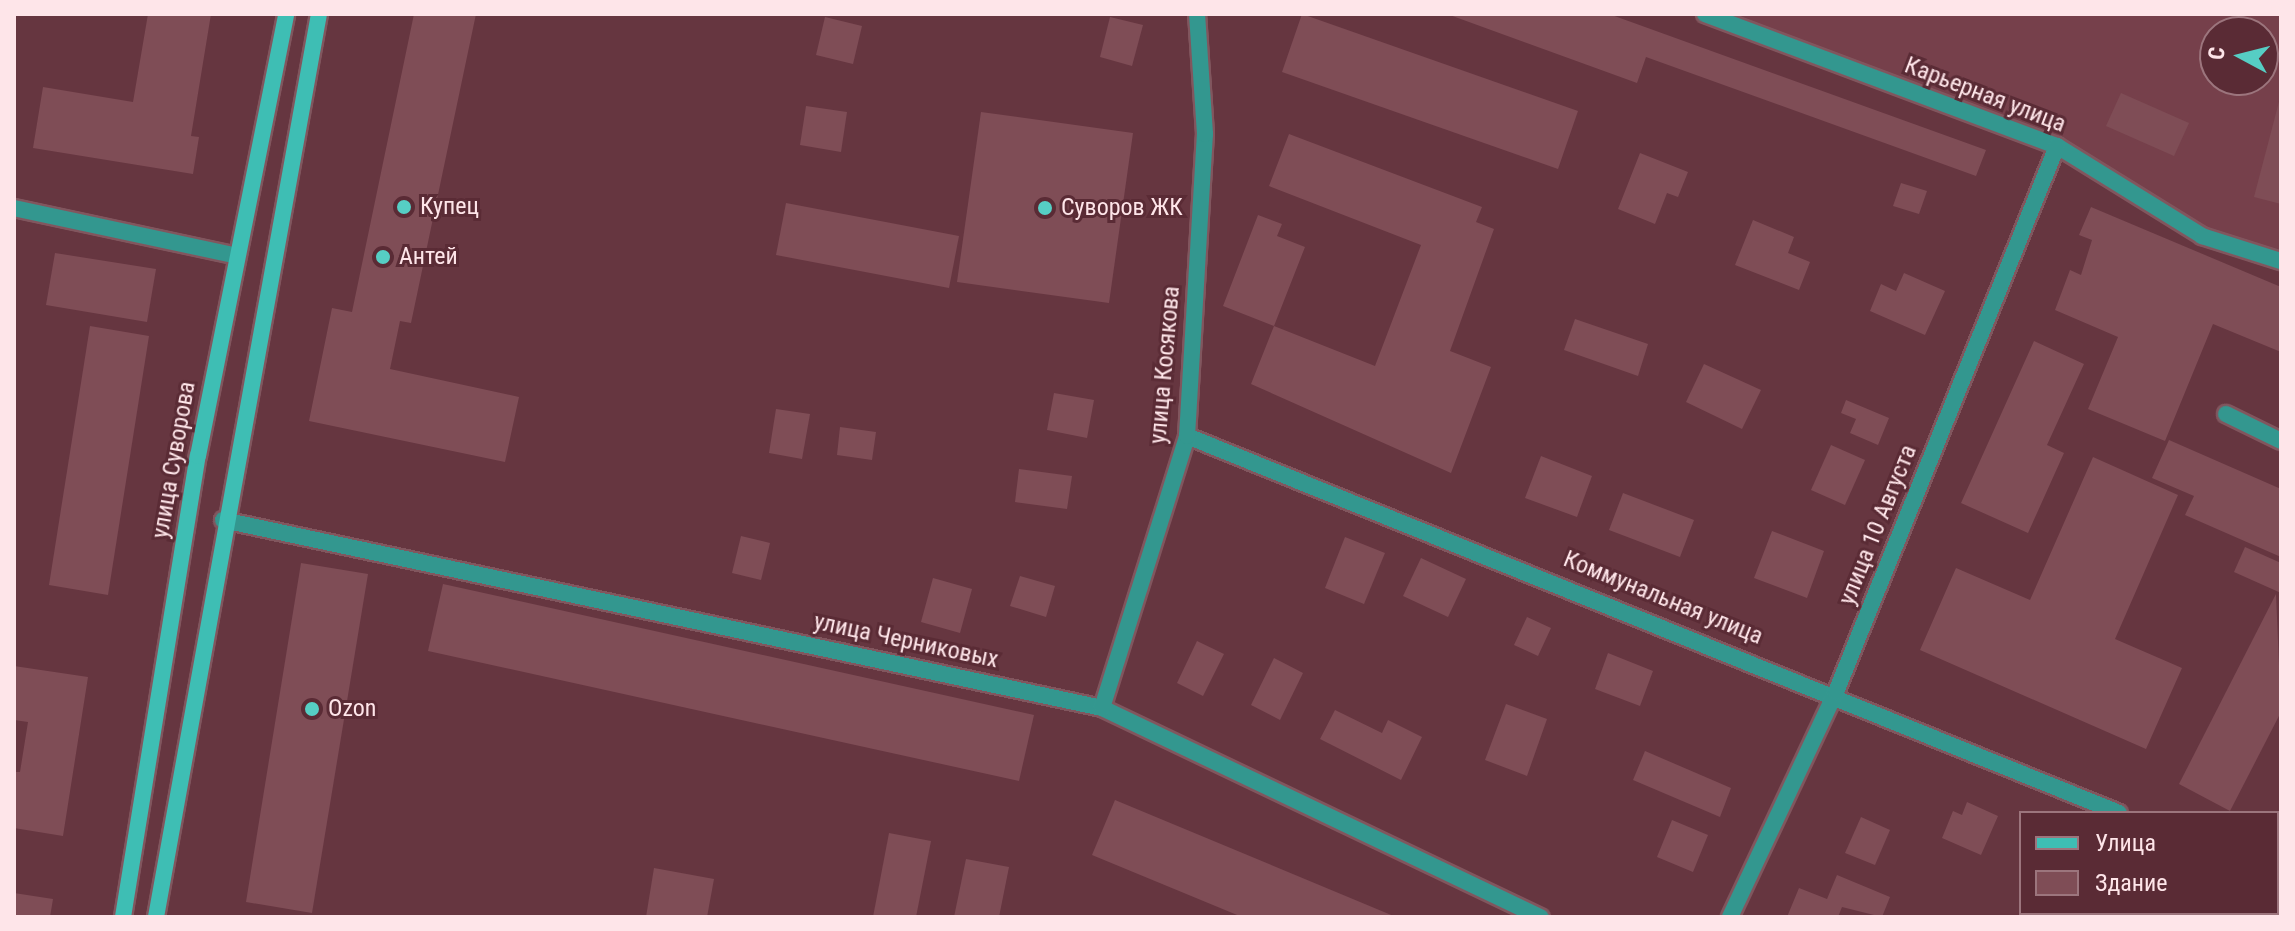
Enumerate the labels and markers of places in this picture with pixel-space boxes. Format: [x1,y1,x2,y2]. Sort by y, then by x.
place label: Купец [420,193,479,221]
place label: Суворов ЖК [1061,194,1183,222]
marker: Купец [395,198,413,216]
marker: Суворов ЖК [1036,199,1054,217]
place label: Антей [399,243,458,271]
marker: Антей [374,248,392,266]
place label: Ozon [328,695,376,723]
marker: Ozon [303,700,321,718]

